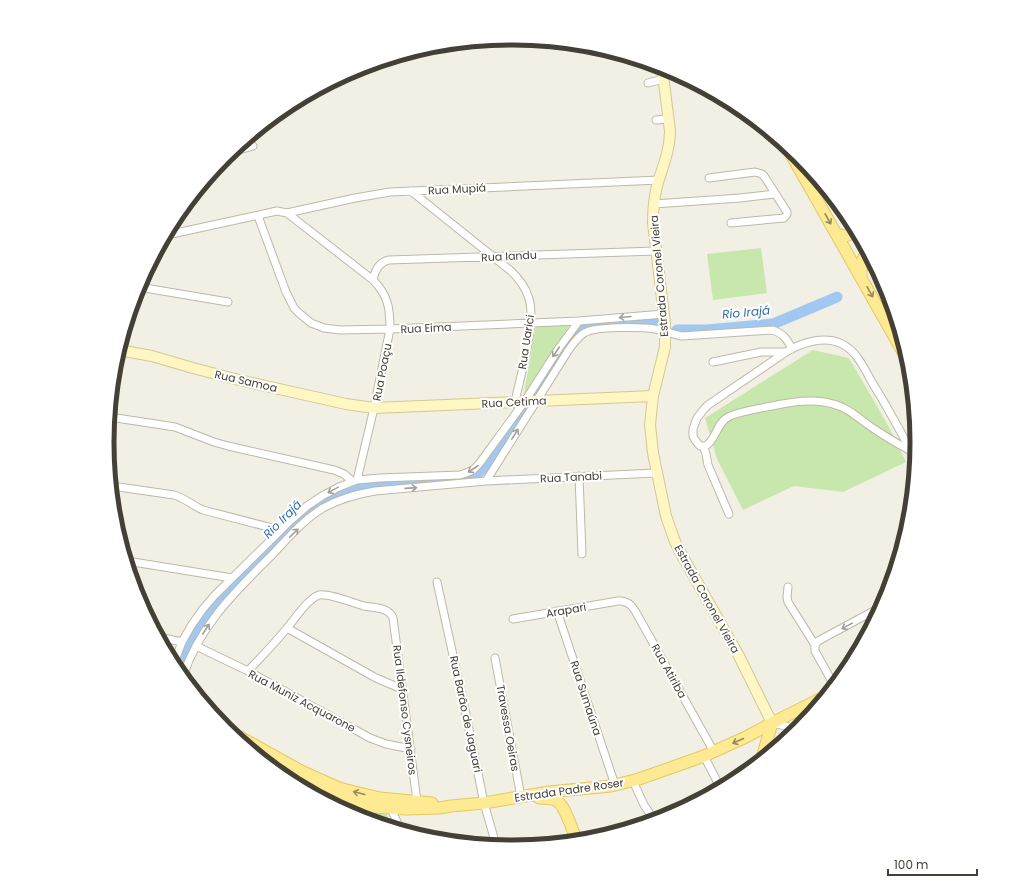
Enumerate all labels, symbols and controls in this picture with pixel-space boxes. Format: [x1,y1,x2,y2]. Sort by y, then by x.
street label: Rua Mupiá [428,179,486,199]
one-way arrow [825,213,832,225]
street label: Estrada Coronel Vieira [646,214,672,338]
street label: Rua Iandu [481,247,537,265]
one-way arrow [866,285,874,297]
water label: Rio Irajá [721,301,771,323]
street label: Rua Uarici [514,313,538,370]
one-way arrow [619,313,632,321]
street label: Rua Eima [400,319,452,337]
street label: Rua Poaçu [369,342,395,402]
one-way arrow [552,346,560,357]
street label: Rua Samoa [213,366,279,396]
street label: Rua Cetima [481,392,547,412]
one-way arrow [511,429,519,440]
one-way arrow [468,465,479,473]
street label: Rua Tanabi [540,467,603,487]
one-way arrow [404,484,417,491]
one-way arrow [327,487,339,495]
water label: Rio Irajá [259,496,305,542]
one-way arrow [289,528,299,538]
street label: Estrada Coronel Vieira [670,542,744,656]
street label: Arapari [545,599,588,621]
one-way arrow [841,622,853,630]
one-way arrow [203,623,211,635]
street label: Rua Atiriba [647,641,691,701]
street label: Rua Ildefonso Cysneiros [389,644,421,776]
street label: Rua Barão de Jaguari [446,654,486,774]
street label: Rua Sumaúna [566,658,606,738]
street label: Rua Muniz Acquarone [246,666,359,736]
street label: Travessa Oeiras [492,683,524,773]
one-way arrow [732,738,744,745]
street label: Estrada Padre Roser [513,774,625,806]
one-way arrow [353,789,366,797]
scale bar [888,851,977,877]
text: 100 m [894,856,928,873]

